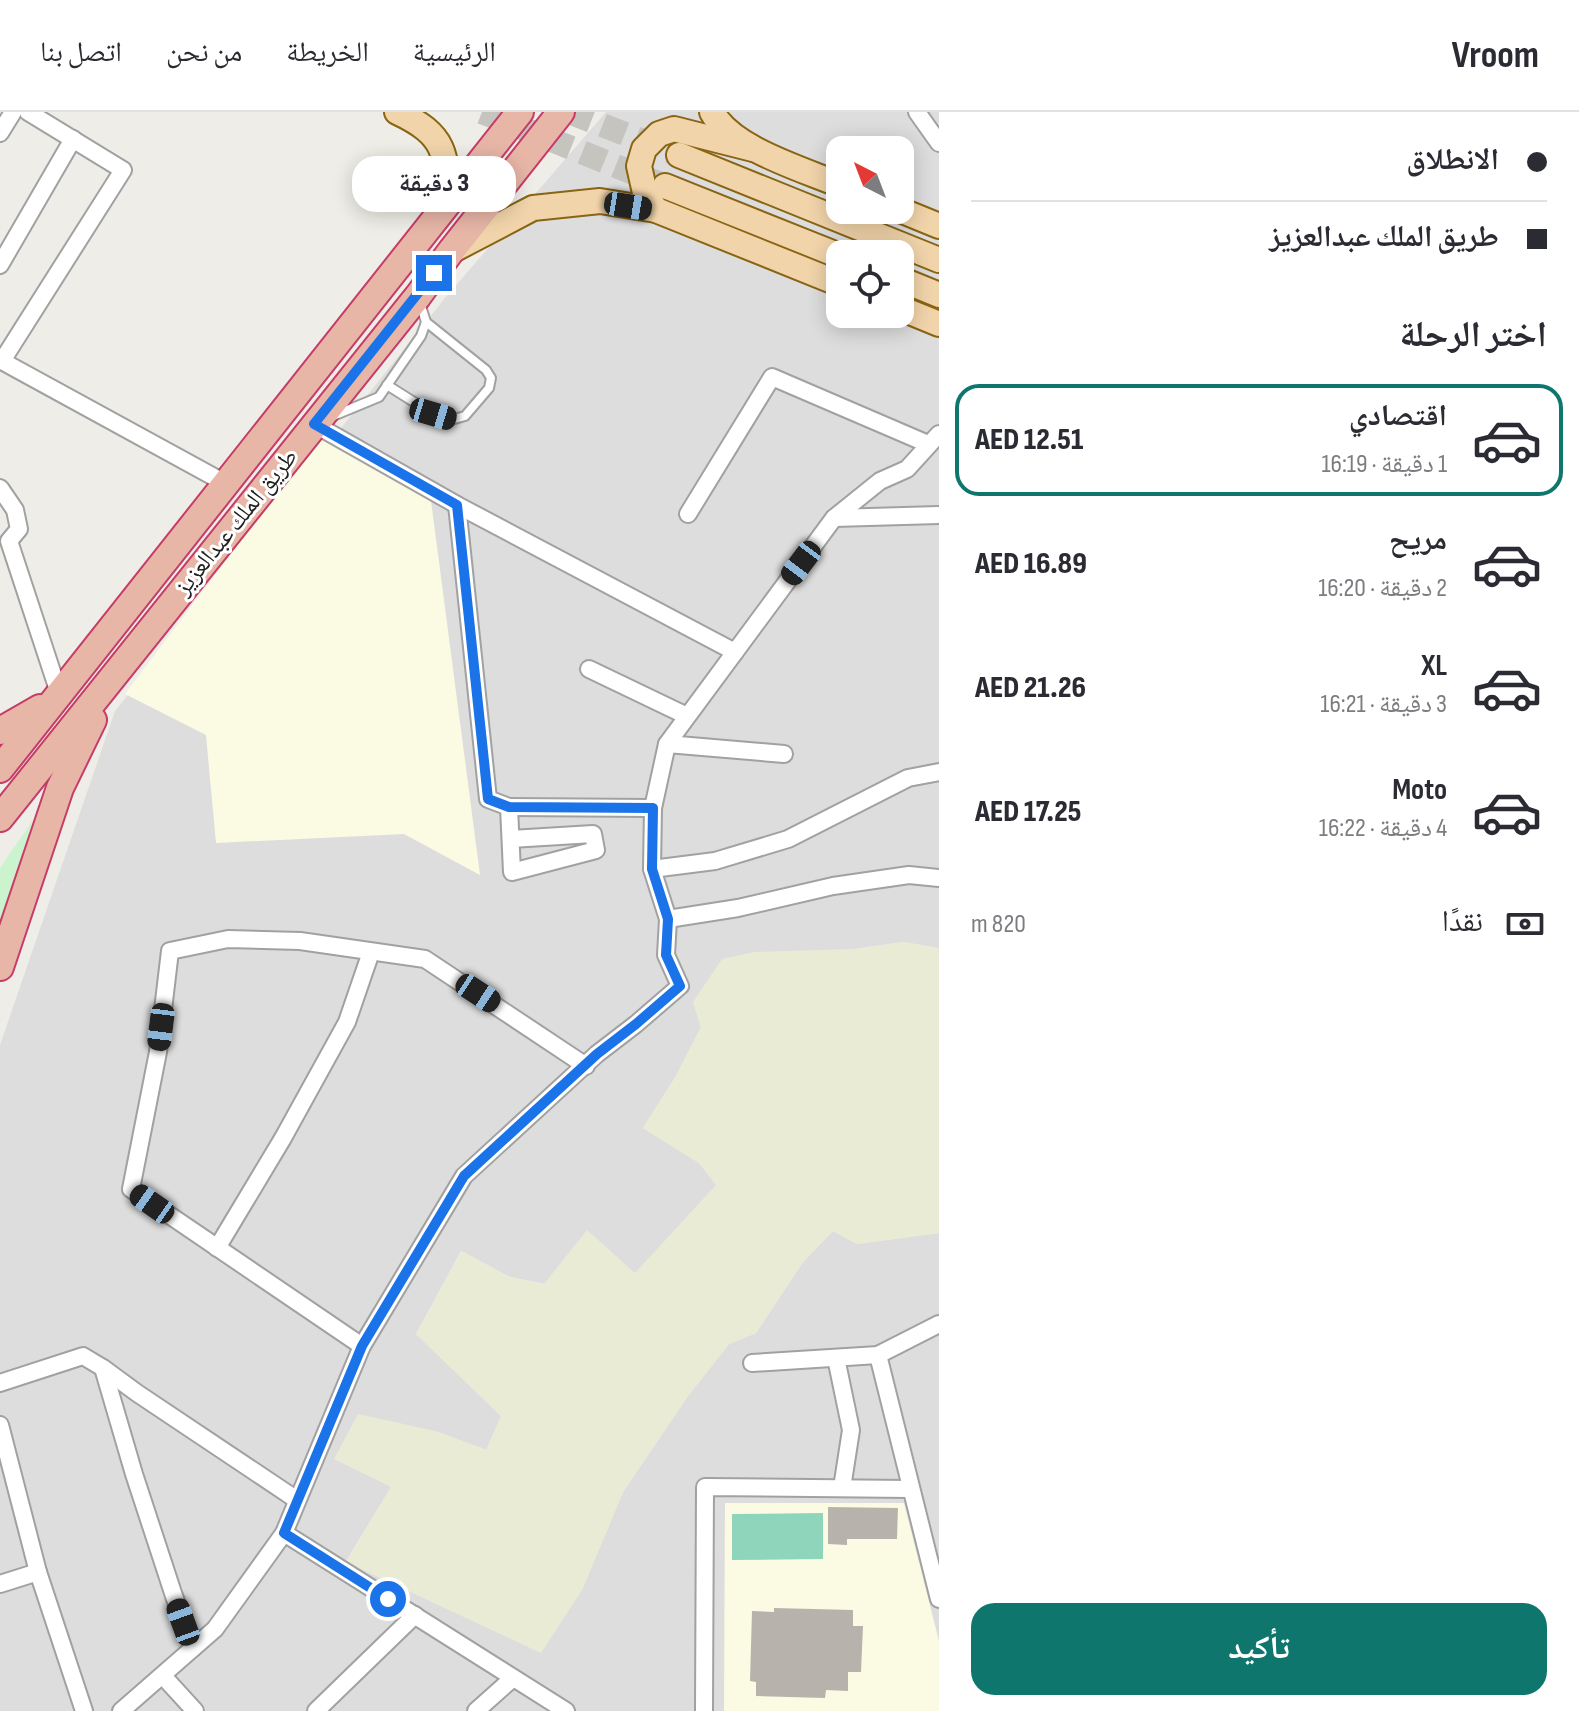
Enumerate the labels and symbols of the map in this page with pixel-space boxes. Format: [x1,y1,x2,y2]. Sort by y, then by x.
north arrow [826,136,914,224]
callout: 3 دقيقة [352,157,516,213]
car [602,190,654,222]
route end [416,255,452,291]
car [407,396,459,432]
street label: طريق الملك عبدالعزيز [167,443,304,602]
car [777,537,825,589]
car [451,970,505,1016]
car [146,1002,176,1052]
car [125,1180,179,1228]
route start [370,1581,406,1617]
car [164,1595,202,1649]

